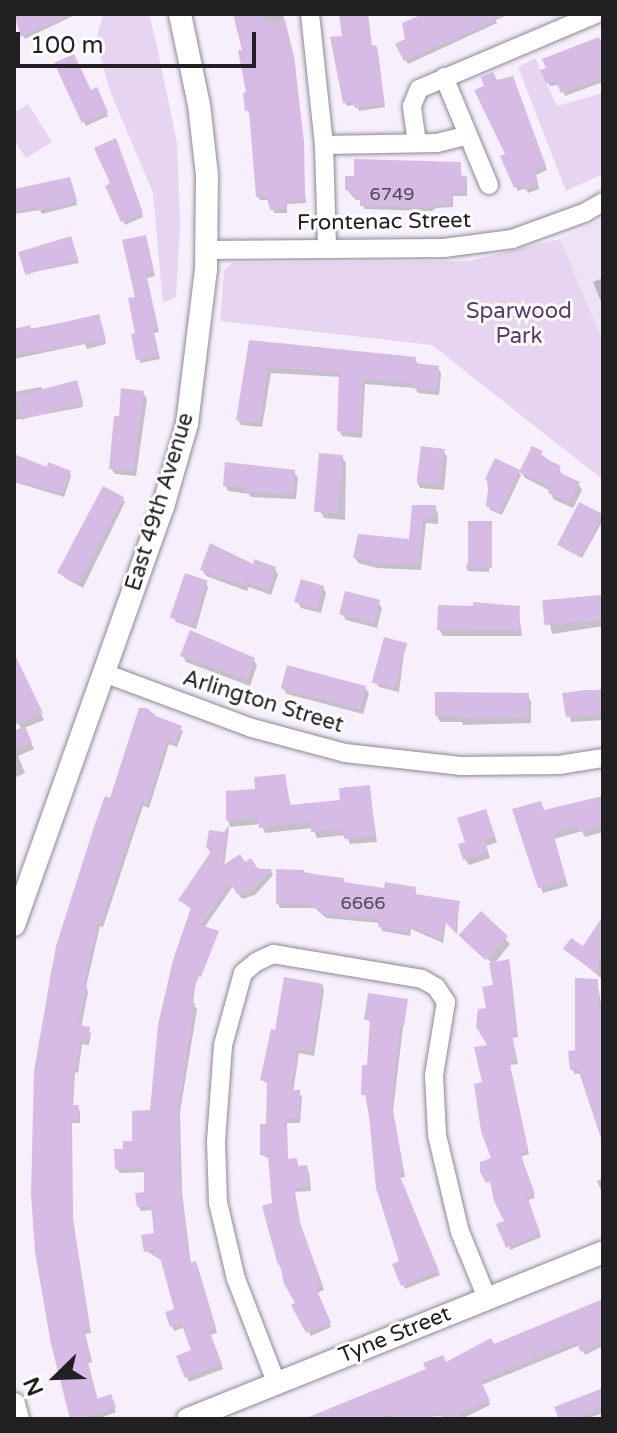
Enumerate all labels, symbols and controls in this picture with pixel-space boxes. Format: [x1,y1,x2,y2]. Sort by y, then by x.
scale bar [20,16,260,66]
text: 100 m [30,31,104,60]
house number: 6749 [369,183,415,205]
street label: Frontenac Street [297,207,471,237]
park label: Sparwood Park [466,298,572,350]
street label: East 49th Avenue [120,410,200,594]
street label: Arlington Street [179,665,347,739]
house number: 6666 [340,892,386,914]
street label: Tyne Street [335,1301,455,1369]
north arrow [16,1337,96,1417]
text: N [18,1373,49,1400]

